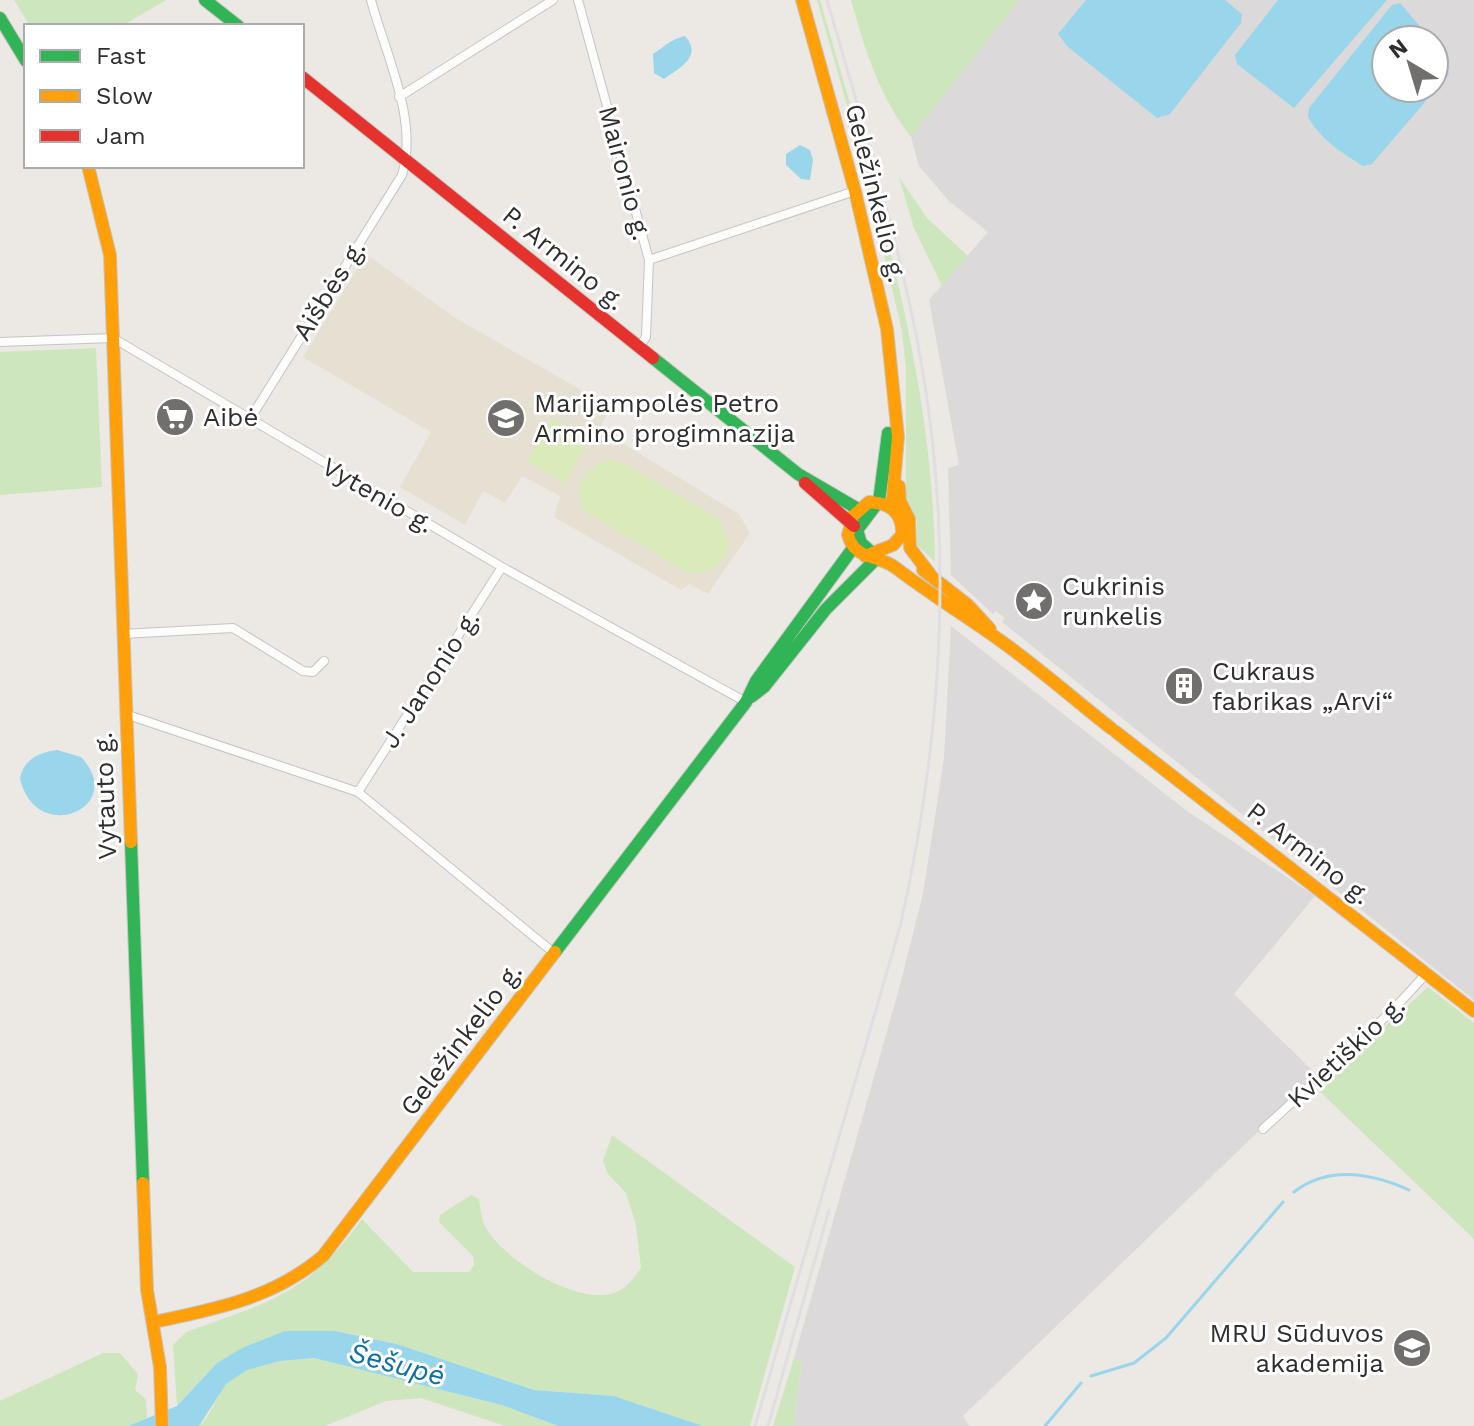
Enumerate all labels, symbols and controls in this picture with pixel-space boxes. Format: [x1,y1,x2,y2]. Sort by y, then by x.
legend [24,24,304,168]
north arrow [1370,24,1450,104]
text: N [1384,34,1412,64]
text: Fast [96,42,146,70]
text: Slow [96,82,153,110]
street label: Geležinkelio g. [839,101,913,285]
street label: Maironio g. [593,103,657,243]
text: Jam [96,122,146,150]
street label: P. Armino g. [497,200,631,316]
street label: Aišbės g. [286,234,372,346]
place label: Marijampolės Petro Armino progimnazija [534,388,795,448]
supermarket icon: Aibė [154,396,196,438]
school or university icon: Marijampolės Petro Armino progimnazija [485,397,527,439]
place label: Aibė [203,402,258,432]
street label: Vytenio g. [317,451,439,539]
place label: Cukrinis runkelis [1062,571,1165,631]
place icon: Cukrinis runkelis [1013,580,1055,622]
street label: J. Janonio g. [374,605,486,753]
place label: Cukraus fabrikas „Arvi“ [1212,656,1393,716]
building icon: Cukraus fabrikas „Arvi“ [1163,665,1205,707]
street label: Vytauto g. [88,732,122,860]
street label: P. Armino g. [1241,796,1377,910]
street label: Geležinkelio g. [394,957,528,1121]
street label: Kvietiškio g. [1281,990,1411,1114]
place label: MRU Sūduvos akademija [1209,1318,1384,1378]
school or university icon: MRU Sūduvos akademija [1391,1327,1433,1369]
water label: Šešupė [345,1335,449,1393]

